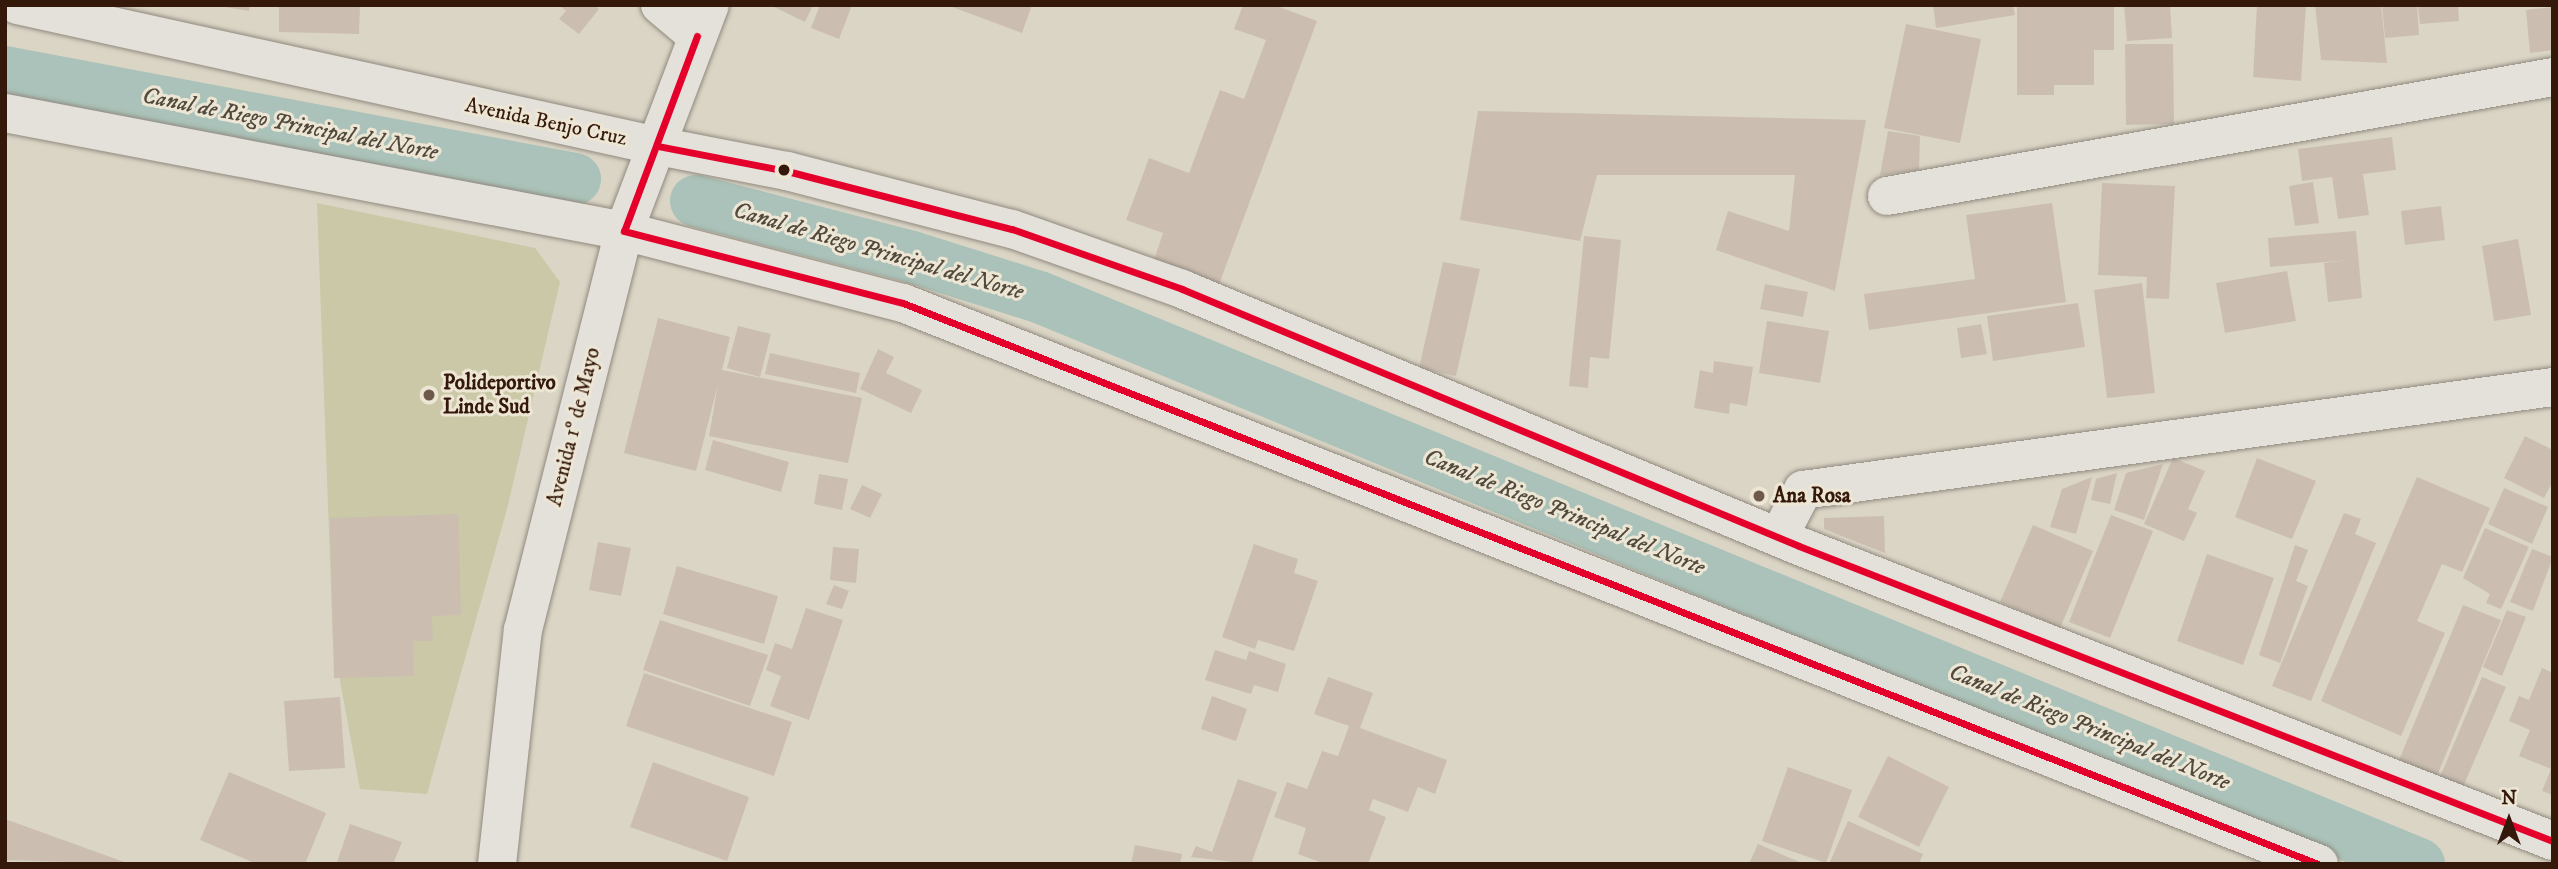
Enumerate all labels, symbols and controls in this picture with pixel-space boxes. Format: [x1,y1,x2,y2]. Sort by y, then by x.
water label: Canal de Riego Principal del Norte [140,83,440,167]
street label: Avenida Benjo Cruz [463,93,629,151]
unlabelled marker [777,163,791,177]
water label: Canal de Riego Principal del Norte [730,197,1026,307]
street label: Avenida 1º de Mayo [542,345,606,509]
place label: Polideportivo Linde Sud [443,370,556,420]
marker: Polideportivo Linde Sud [421,387,437,403]
water label: Canal de Riego Principal del Norte [1419,444,1709,582]
place label: Ana Rosa [1773,483,1851,509]
marker: Ana Rosa [1751,488,1767,504]
water label: Canal de Riego Principal del Norte [1944,659,2234,797]
north arrow [2474,785,2544,855]
text: N [2501,787,2517,810]

